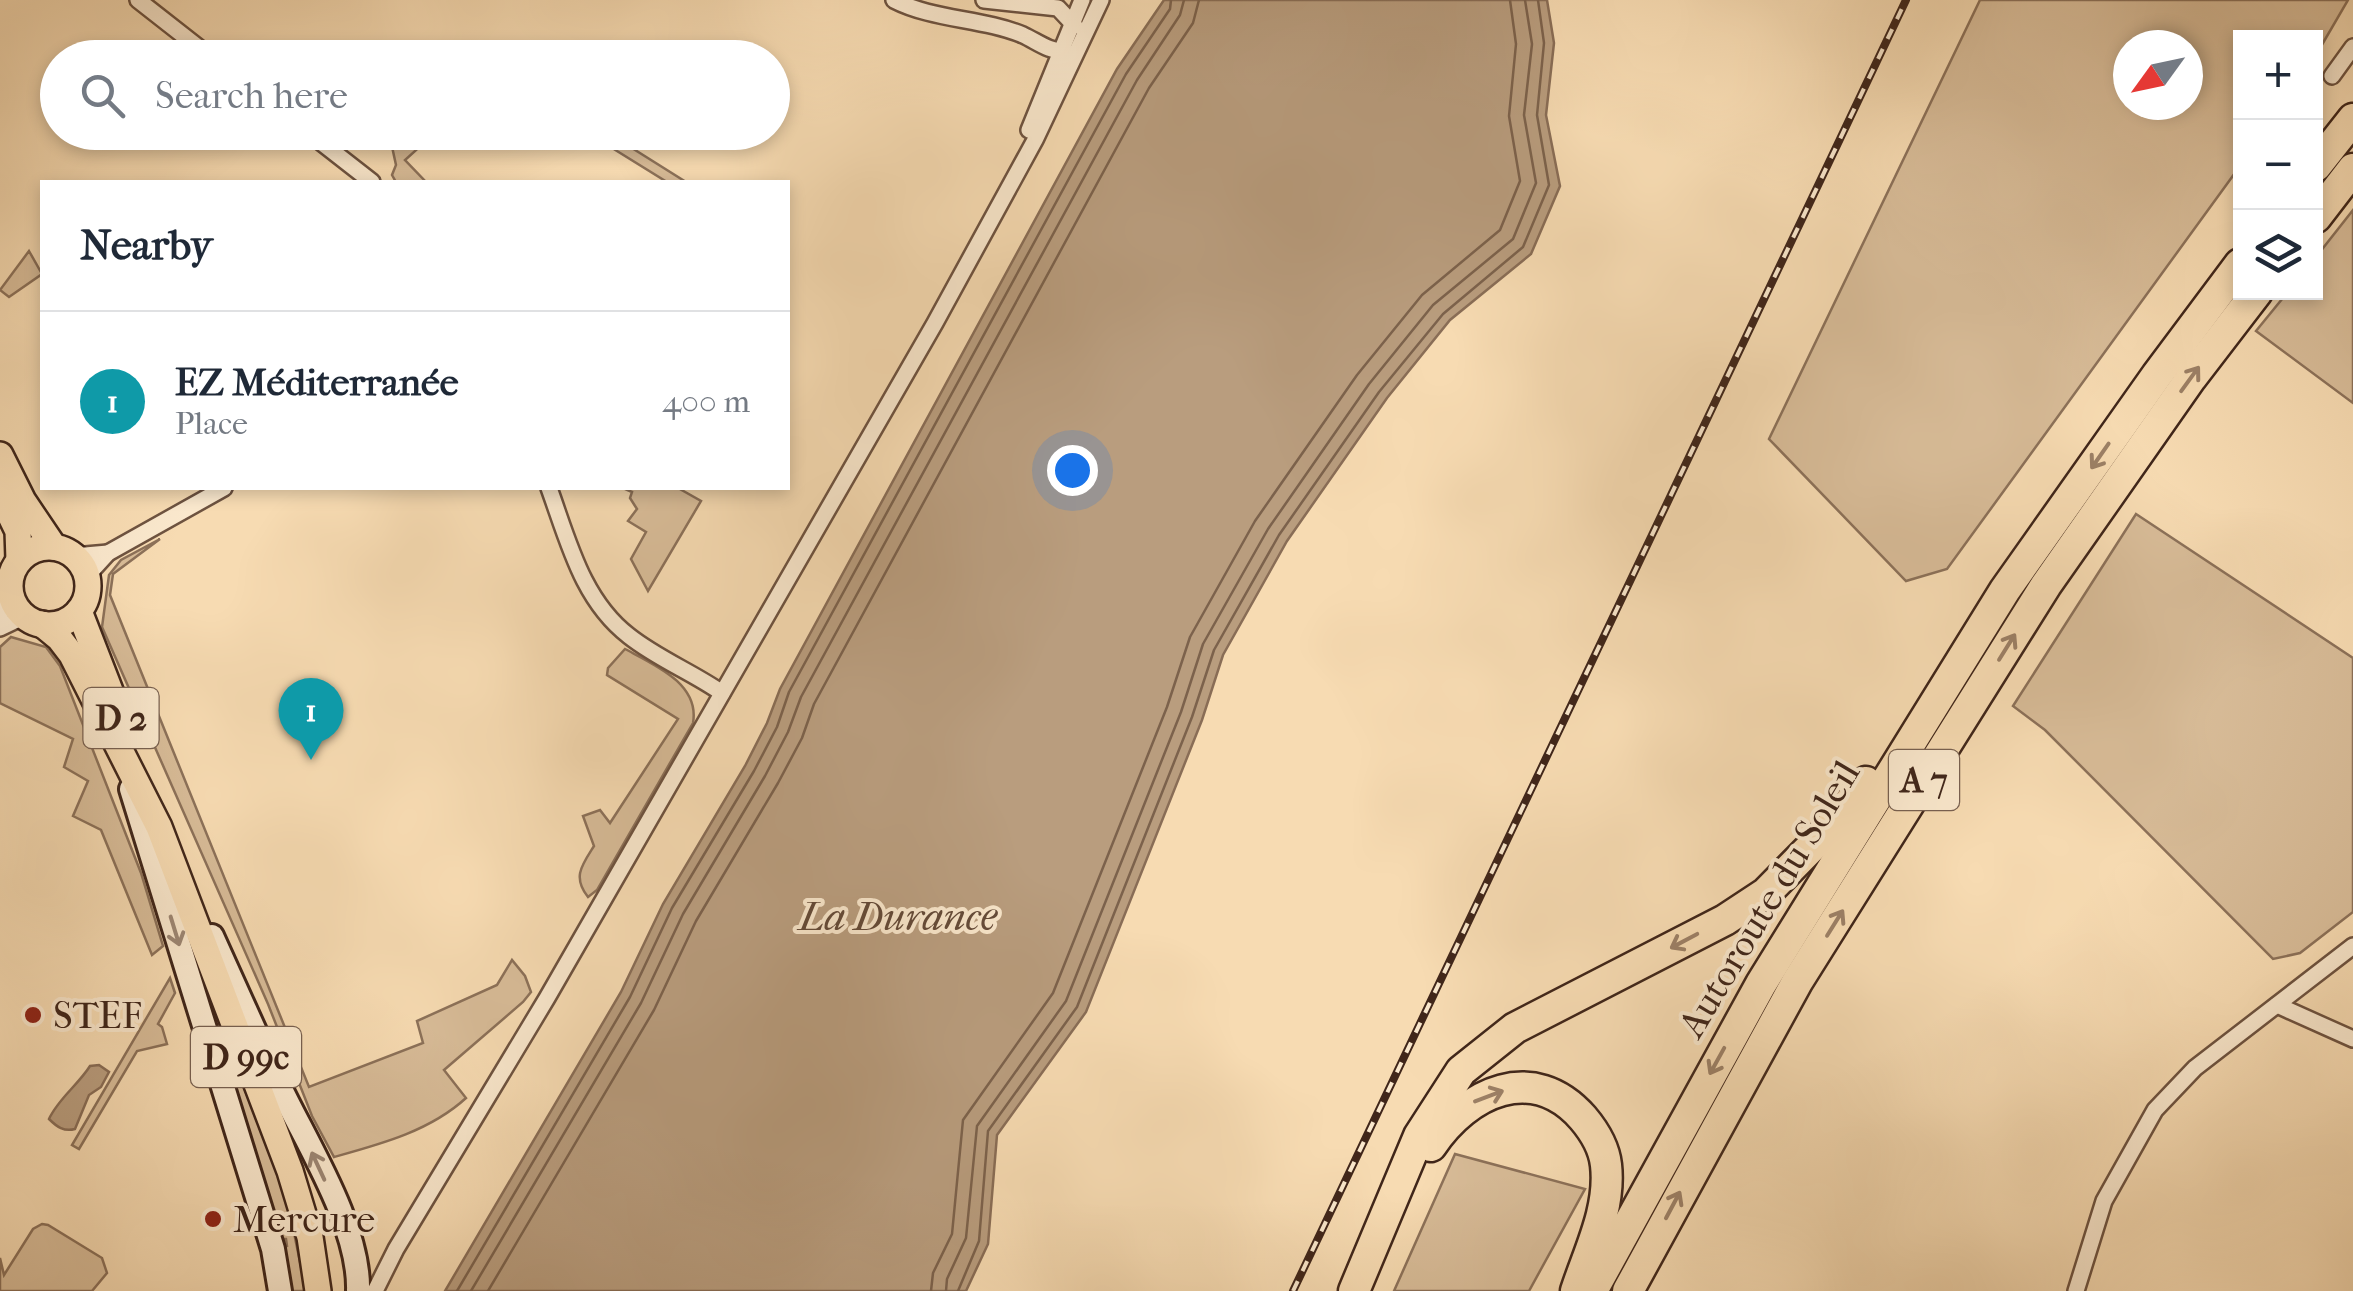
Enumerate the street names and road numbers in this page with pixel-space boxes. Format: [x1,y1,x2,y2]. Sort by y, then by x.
road number: D 2 [84,688,158,748]
road number: A 7 [1889,750,1959,810]
street label: Autoroute du Soleil [1668,753,1869,1047]
road number: D 99c [191,1027,301,1087]

